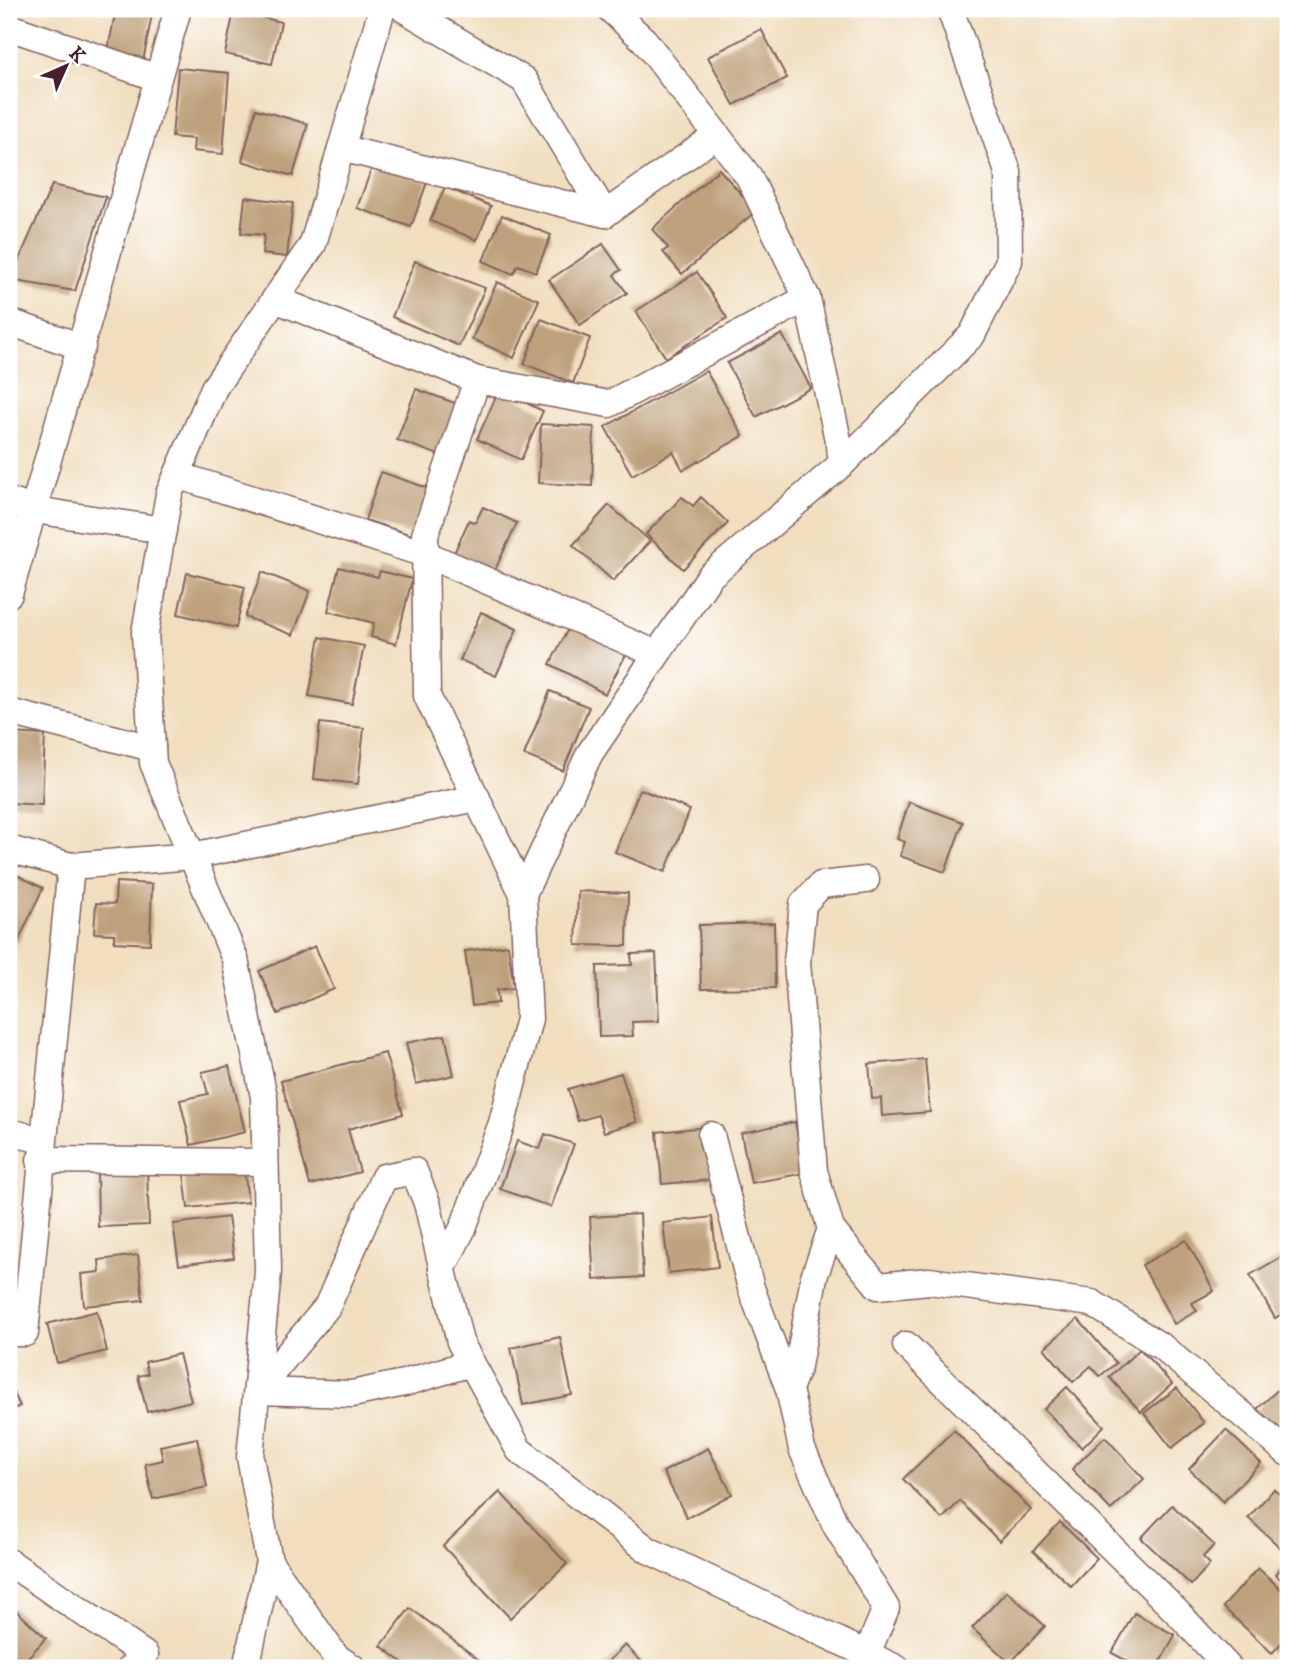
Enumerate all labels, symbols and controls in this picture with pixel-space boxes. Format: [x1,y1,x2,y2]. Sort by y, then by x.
north arrow [32,32,102,102]
text: K [64,42,90,68]

